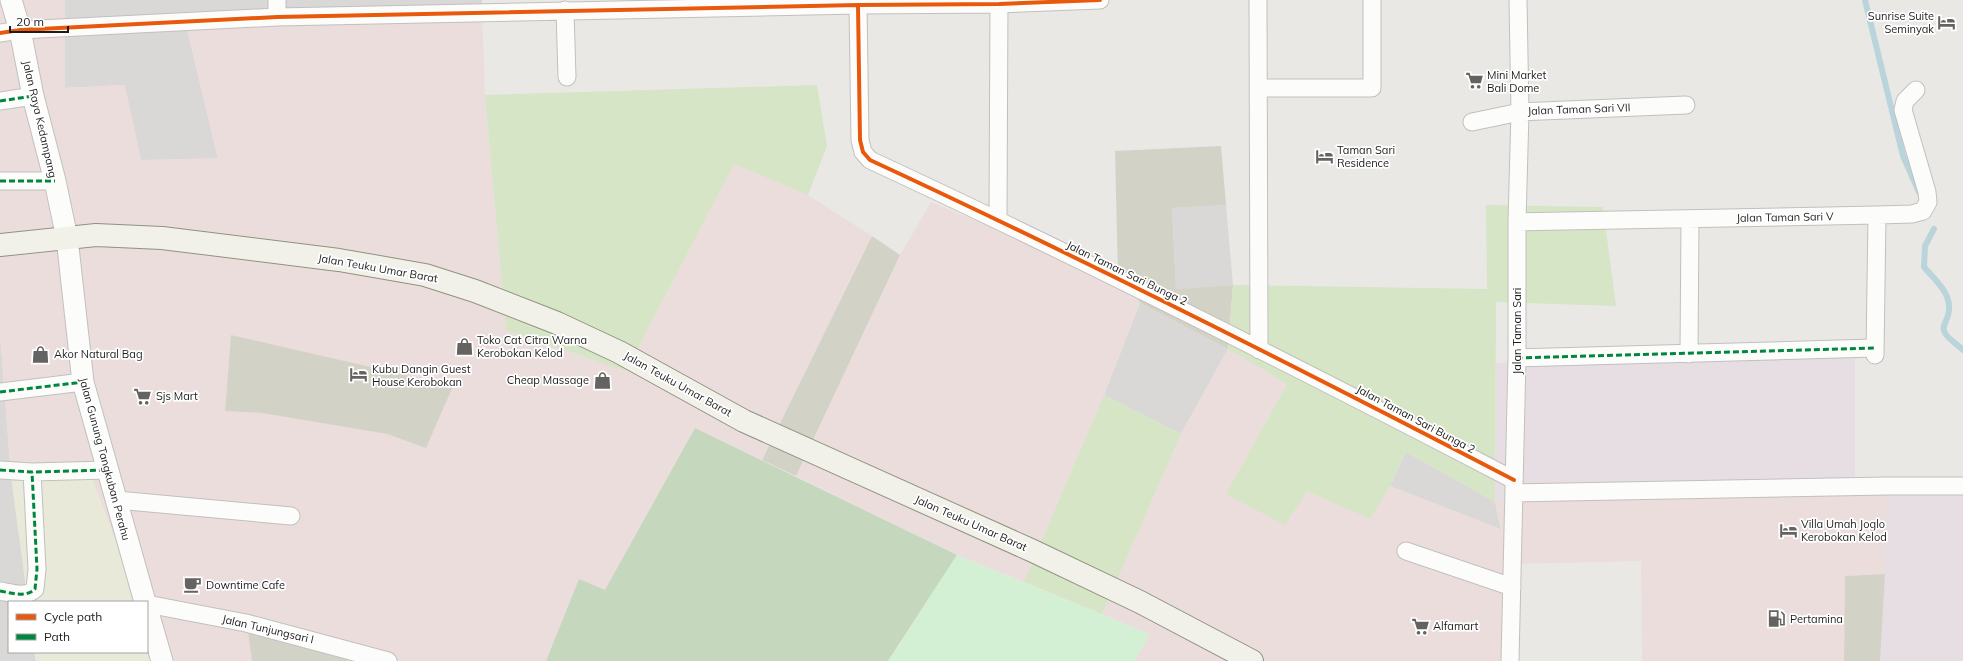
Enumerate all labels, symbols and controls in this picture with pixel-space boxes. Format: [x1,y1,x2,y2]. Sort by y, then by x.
scale bar [10,8,68,34]
place label: Sunrise Suite Seminyak [1868,9,1934,36]
hotel icon: Sunrise Suite Seminyak [1937,12,1957,32]
text: 20 m [16,14,44,29]
street label: Jalan Raya Kedampang [20,59,60,179]
place label: Mini Market Bali Dome [1487,68,1547,95]
supermarket icon: Mini Market Bali Dome [1464,71,1484,91]
street label: Jalan Taman Sari VII [1527,100,1631,118]
place label: Taman Sari Residence [1337,143,1395,170]
hotel icon: Taman Sari Residence [1314,146,1334,166]
street label: Jalan Taman Sari V [1736,209,1834,225]
street label: Jalan Taman Sari Bunga 2 [1064,238,1190,309]
street label: Jalan Teuku Umar Barat [317,251,439,285]
street label: Jalan Taman Sari [1510,288,1524,374]
place label: Toko Cat Citra Warna Kerobokan Kelod [477,333,587,360]
shop icon: Toko Cat Citra Warna Kerobokan Kelod [454,336,474,356]
shop icon: Akor Natural Bag [31,344,51,364]
place label: Akor Natural Bag [54,347,143,361]
street label: Jalan Teuku Umar Barat [622,348,735,420]
place label: Kubu Dangin Guest House Kerobokan [372,362,471,389]
hotel icon: Kubu Dangin Guest House Kerobokan [349,365,369,385]
shop icon: Cheap Massage [592,370,612,390]
place label: Cheap Massage [507,373,589,387]
street label: Jalan Gunung Tangkuban Perahu [76,376,134,542]
street label: Jalan Taman Sari Bunga 2 [1354,382,1478,457]
supermarket icon: Sjs Mart [133,386,153,406]
place label: Sjs Mart [156,389,198,403]
street label: Jalan Teuku Umar Barat [913,492,1029,554]
place label: Villa Umah Joglo Kerobokan Kelod [1801,517,1887,544]
hotel icon: Villa Umah Joglo Kerobokan Kelod [1778,520,1798,540]
cafe icon: Downtime Cafe [183,575,203,595]
place label: Downtime Cafe [206,578,285,592]
legend [8,601,148,653]
text: Cycle path [44,609,102,624]
fuel station icon: Pertamina [1767,609,1787,629]
street label: Jalan Tunjungsari I [221,612,315,646]
place label: Pertamina [1790,612,1843,626]
supermarket icon: Alfamart [1410,616,1430,636]
place label: Alfamart [1433,619,1479,633]
text: Path [44,629,70,644]

